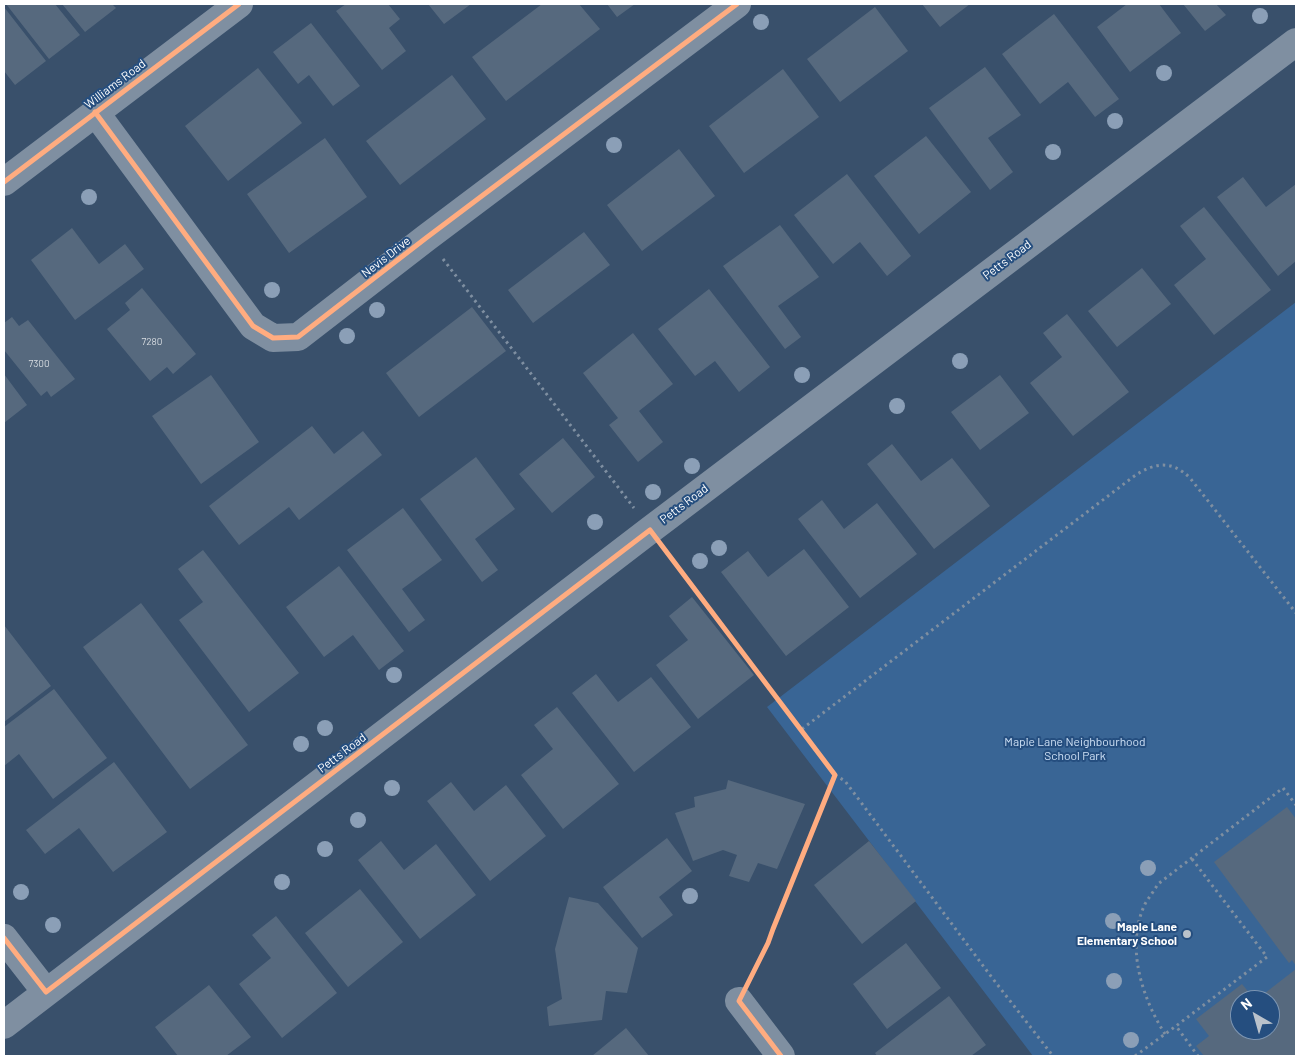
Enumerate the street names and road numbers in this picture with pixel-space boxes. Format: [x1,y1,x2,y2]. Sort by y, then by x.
street label: Williams Road [82,56,148,112]
street label: Nevis Drive [359,233,413,281]
street label: Petts Road [980,237,1034,283]
street label: Petts Road [657,481,711,527]
street label: Petts Road [315,730,369,776]

